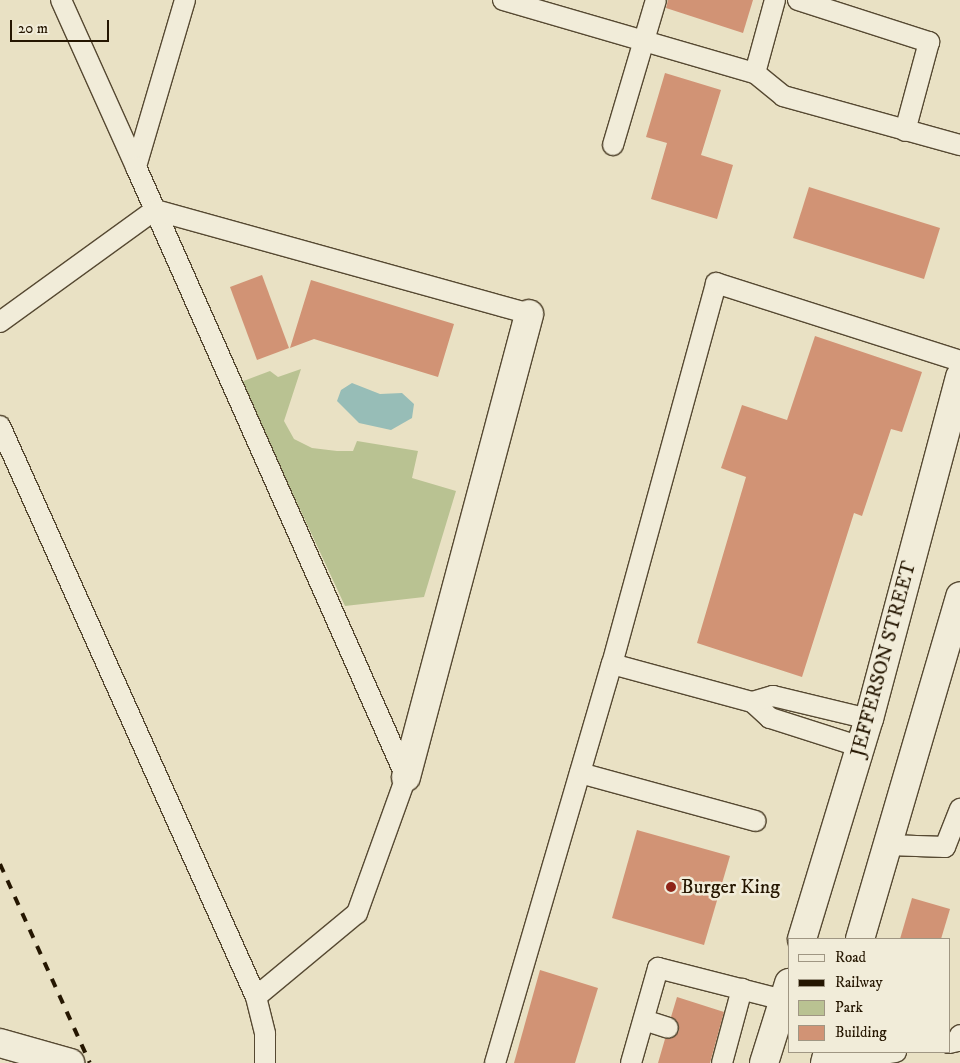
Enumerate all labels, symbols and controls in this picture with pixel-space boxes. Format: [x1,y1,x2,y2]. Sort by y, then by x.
scale bar [12,10,111,42]
text: 20 m [18,19,48,38]
street label: JEFFERSON STREET [846,558,922,760]
place label: Burger King [681,875,780,899]
marker: Burger King [665,881,677,893]
legend [788,938,950,1053]
text: Road [835,948,866,967]
text: Railway [835,973,883,992]
text: Park [835,998,863,1017]
text: Building [835,1023,887,1042]

